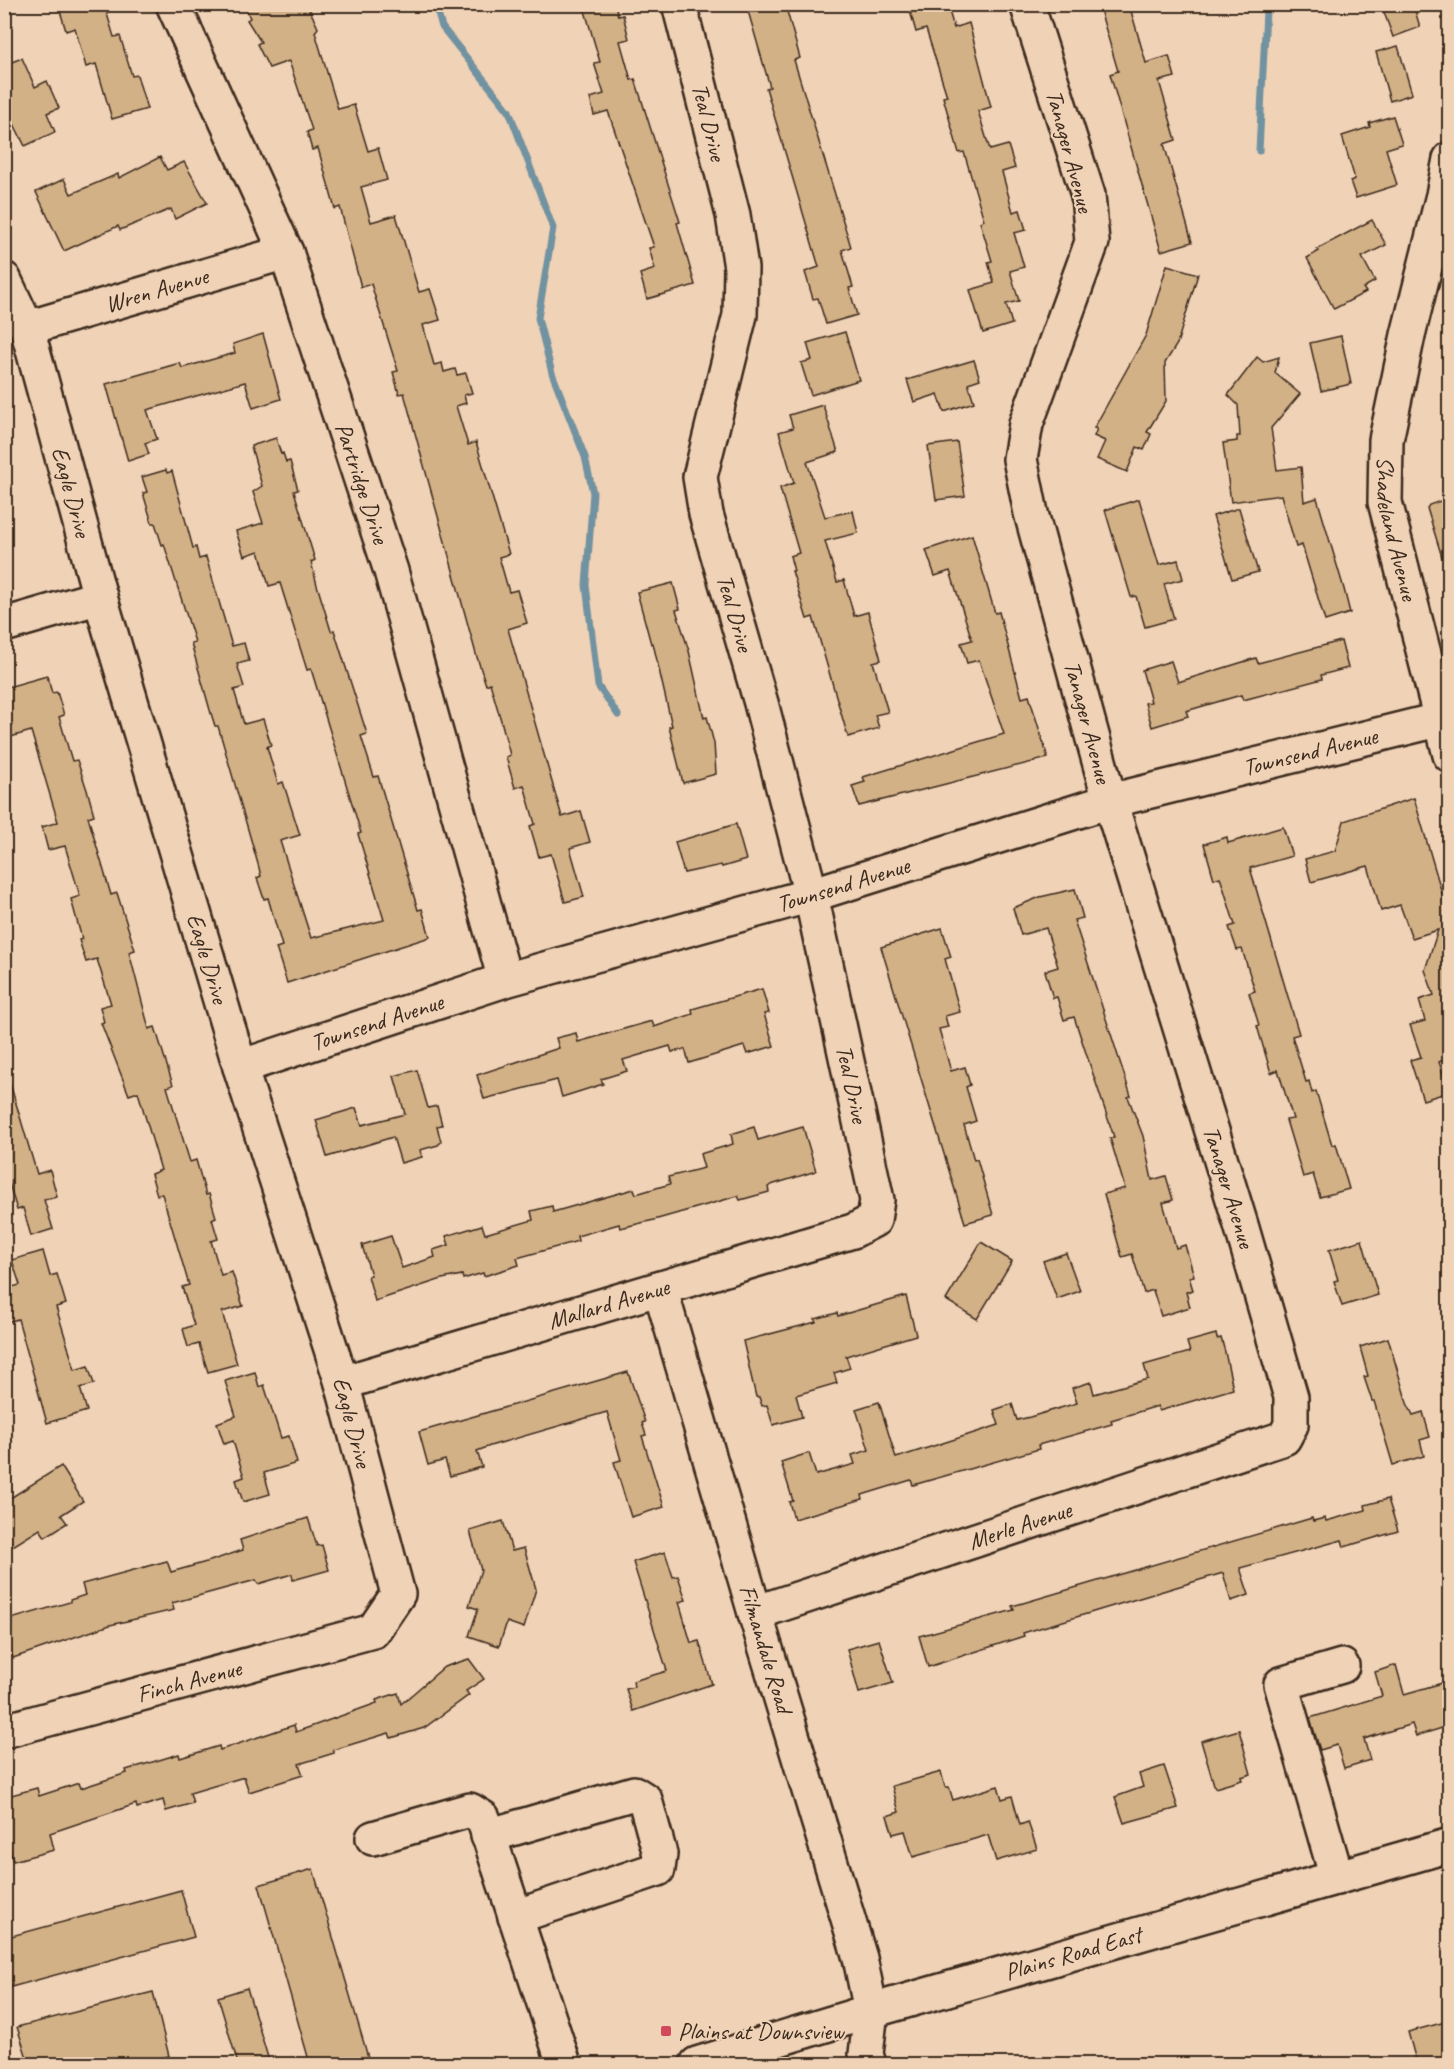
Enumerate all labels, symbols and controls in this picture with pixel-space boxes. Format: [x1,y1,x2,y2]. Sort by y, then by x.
street label: Teal Drive [685,80,734,166]
street label: Tanager Avenue [1039,86,1101,218]
street label: Wren Avenue [102,260,214,319]
street label: Partridge Drive [328,419,397,549]
street label: Eagle Drive [45,444,99,542]
street label: Shadeland Avenue [1370,456,1425,606]
street label: Teal Drive [710,571,761,657]
street label: Tanager Avenue [1057,657,1119,789]
street label: Townsend Avenue [1240,720,1383,783]
street label: Townsend Avenue [773,849,915,919]
street label: Eagle Drive [180,910,236,1009]
street label: Townsend Avenue [307,986,449,1058]
street label: Teal Drive [829,1042,875,1128]
street label: Tanager Avenue [1196,1123,1262,1254]
street label: Mallard Avenue [544,1271,675,1336]
street label: Eagle Drive [326,1374,379,1473]
street label: Merle Avenue [965,1494,1077,1556]
street label: Filmandale Road [733,1581,801,1720]
street label: Finch Avenue [134,1652,247,1709]
street label: Plains Road East [1001,1918,1148,1987]
place label: Plains at Downsview [678,2016,845,2046]
marker: Plains at Downsview [659,2024,673,2038]

